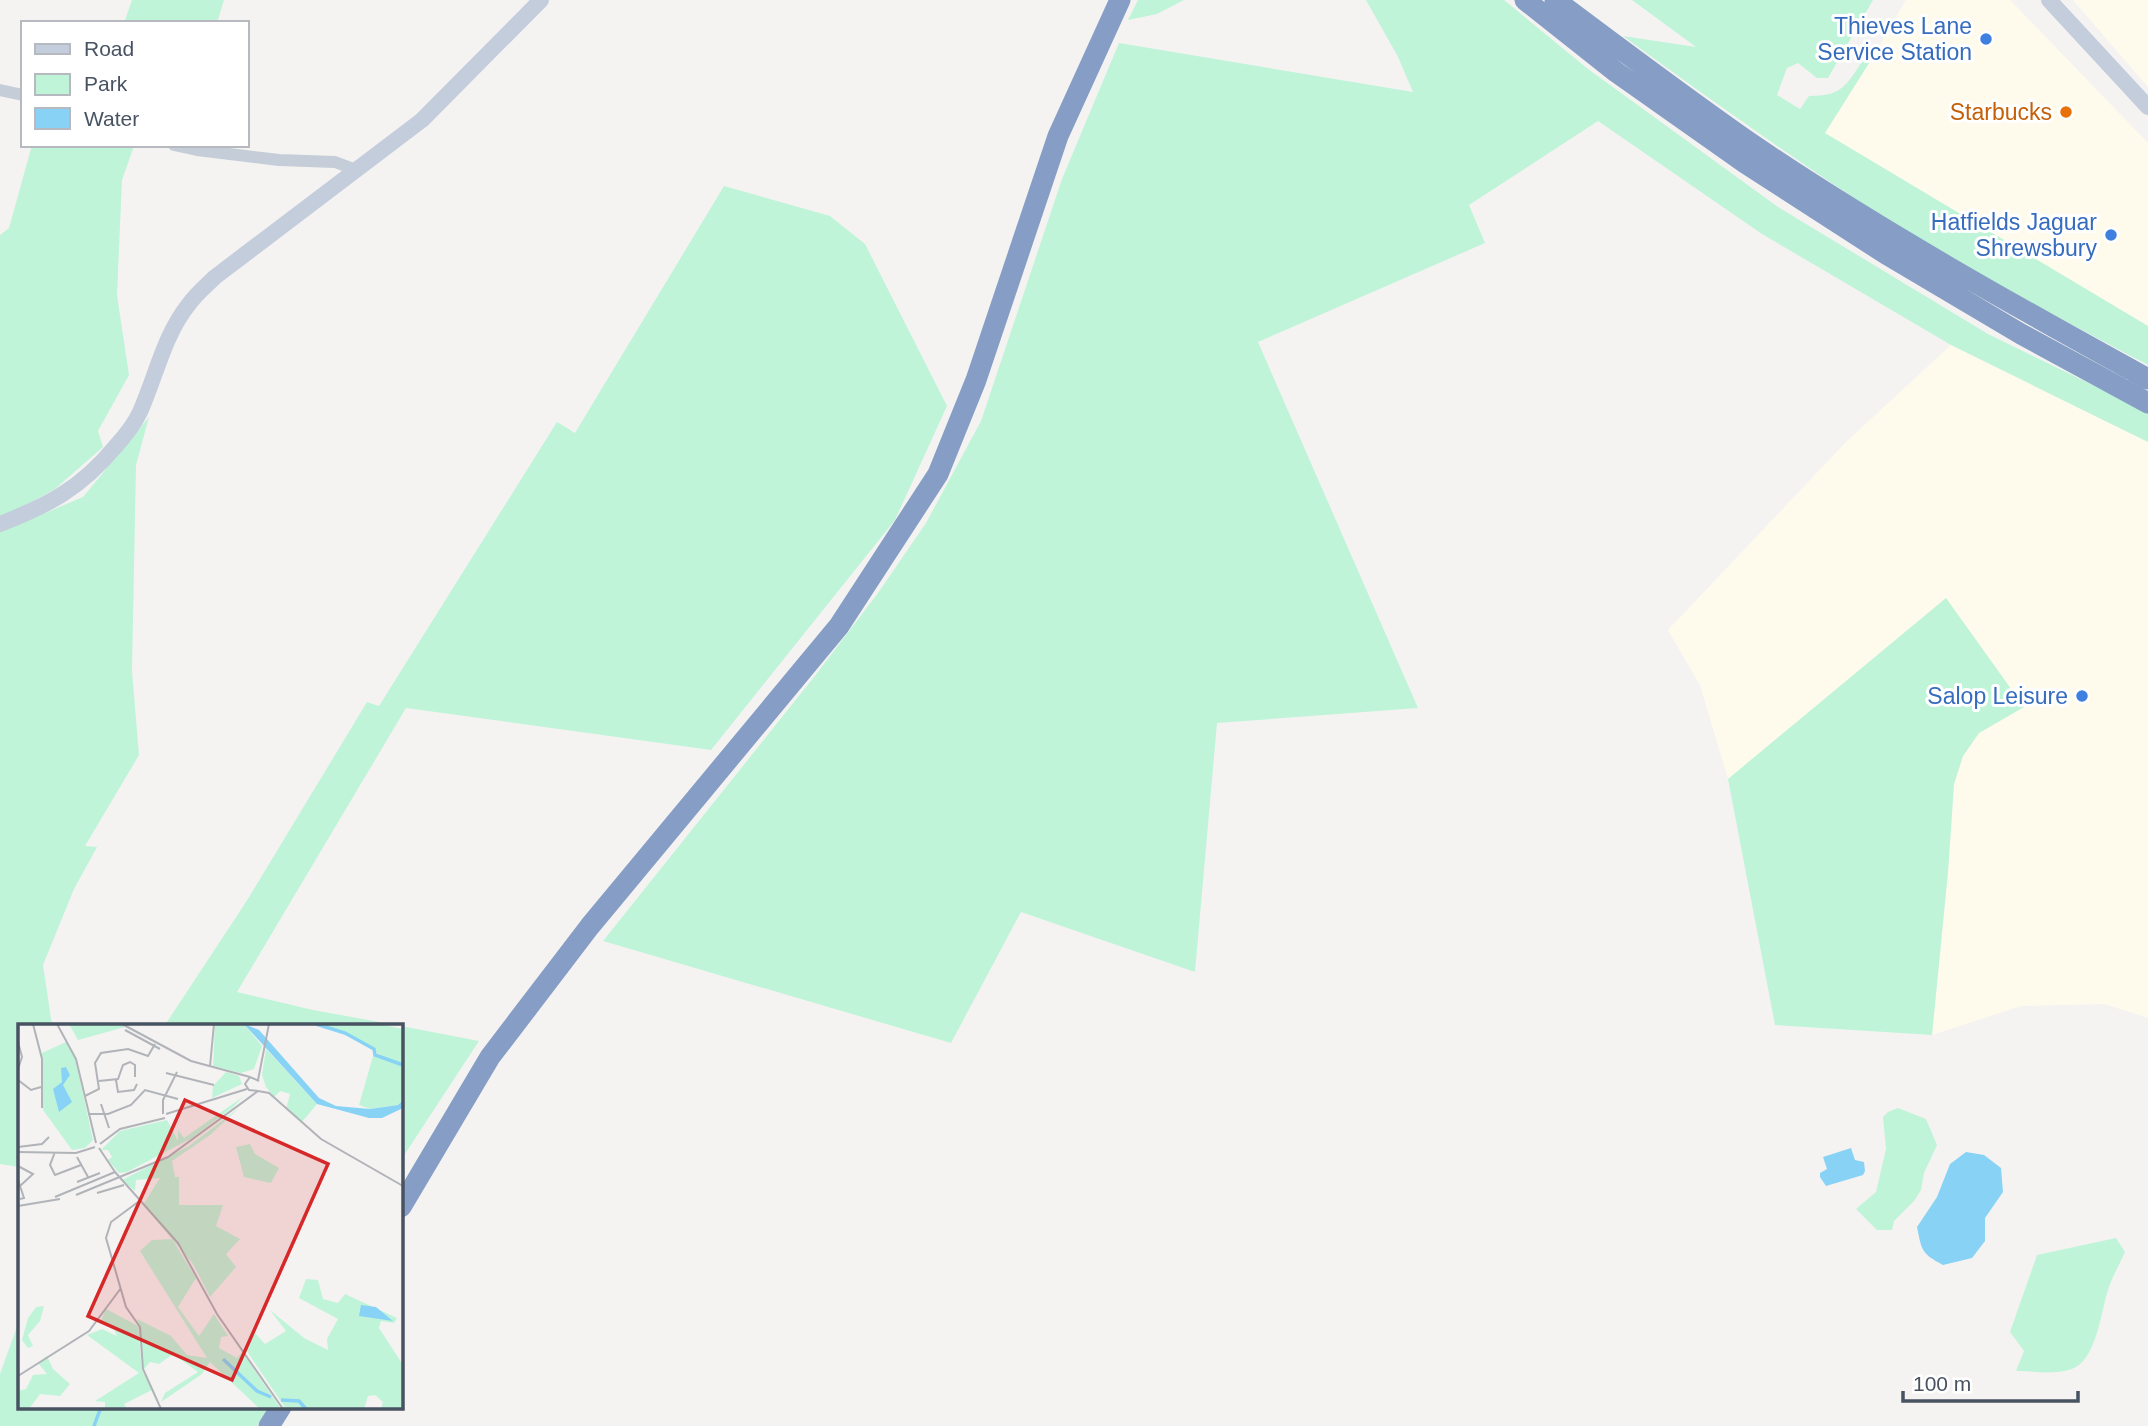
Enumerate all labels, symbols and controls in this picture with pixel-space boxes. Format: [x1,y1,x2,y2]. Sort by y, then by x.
place label: Thieves Lane Service Station [1817,13,1972,65]
legend [21,21,248,147]
marker: Thieves Lane Service Station [1978,31,1994,47]
text: Road [84,37,134,60]
text: Park [84,72,128,95]
place label: Starbucks [1950,99,2052,125]
marker: Starbucks [2058,104,2074,120]
text: Water [84,107,139,130]
place label: Hatfields Jaguar Shrewsbury [1931,209,2097,261]
marker: Hatfields Jaguar Shrewsbury [2103,227,2119,243]
place label: Salop Leisure [1927,683,2068,709]
marker: Salop Leisure [2074,688,2090,704]
inset map [18,1024,402,1408]
scale bar [1903,1360,2078,1404]
text: 100 m [1913,1372,1971,1395]

